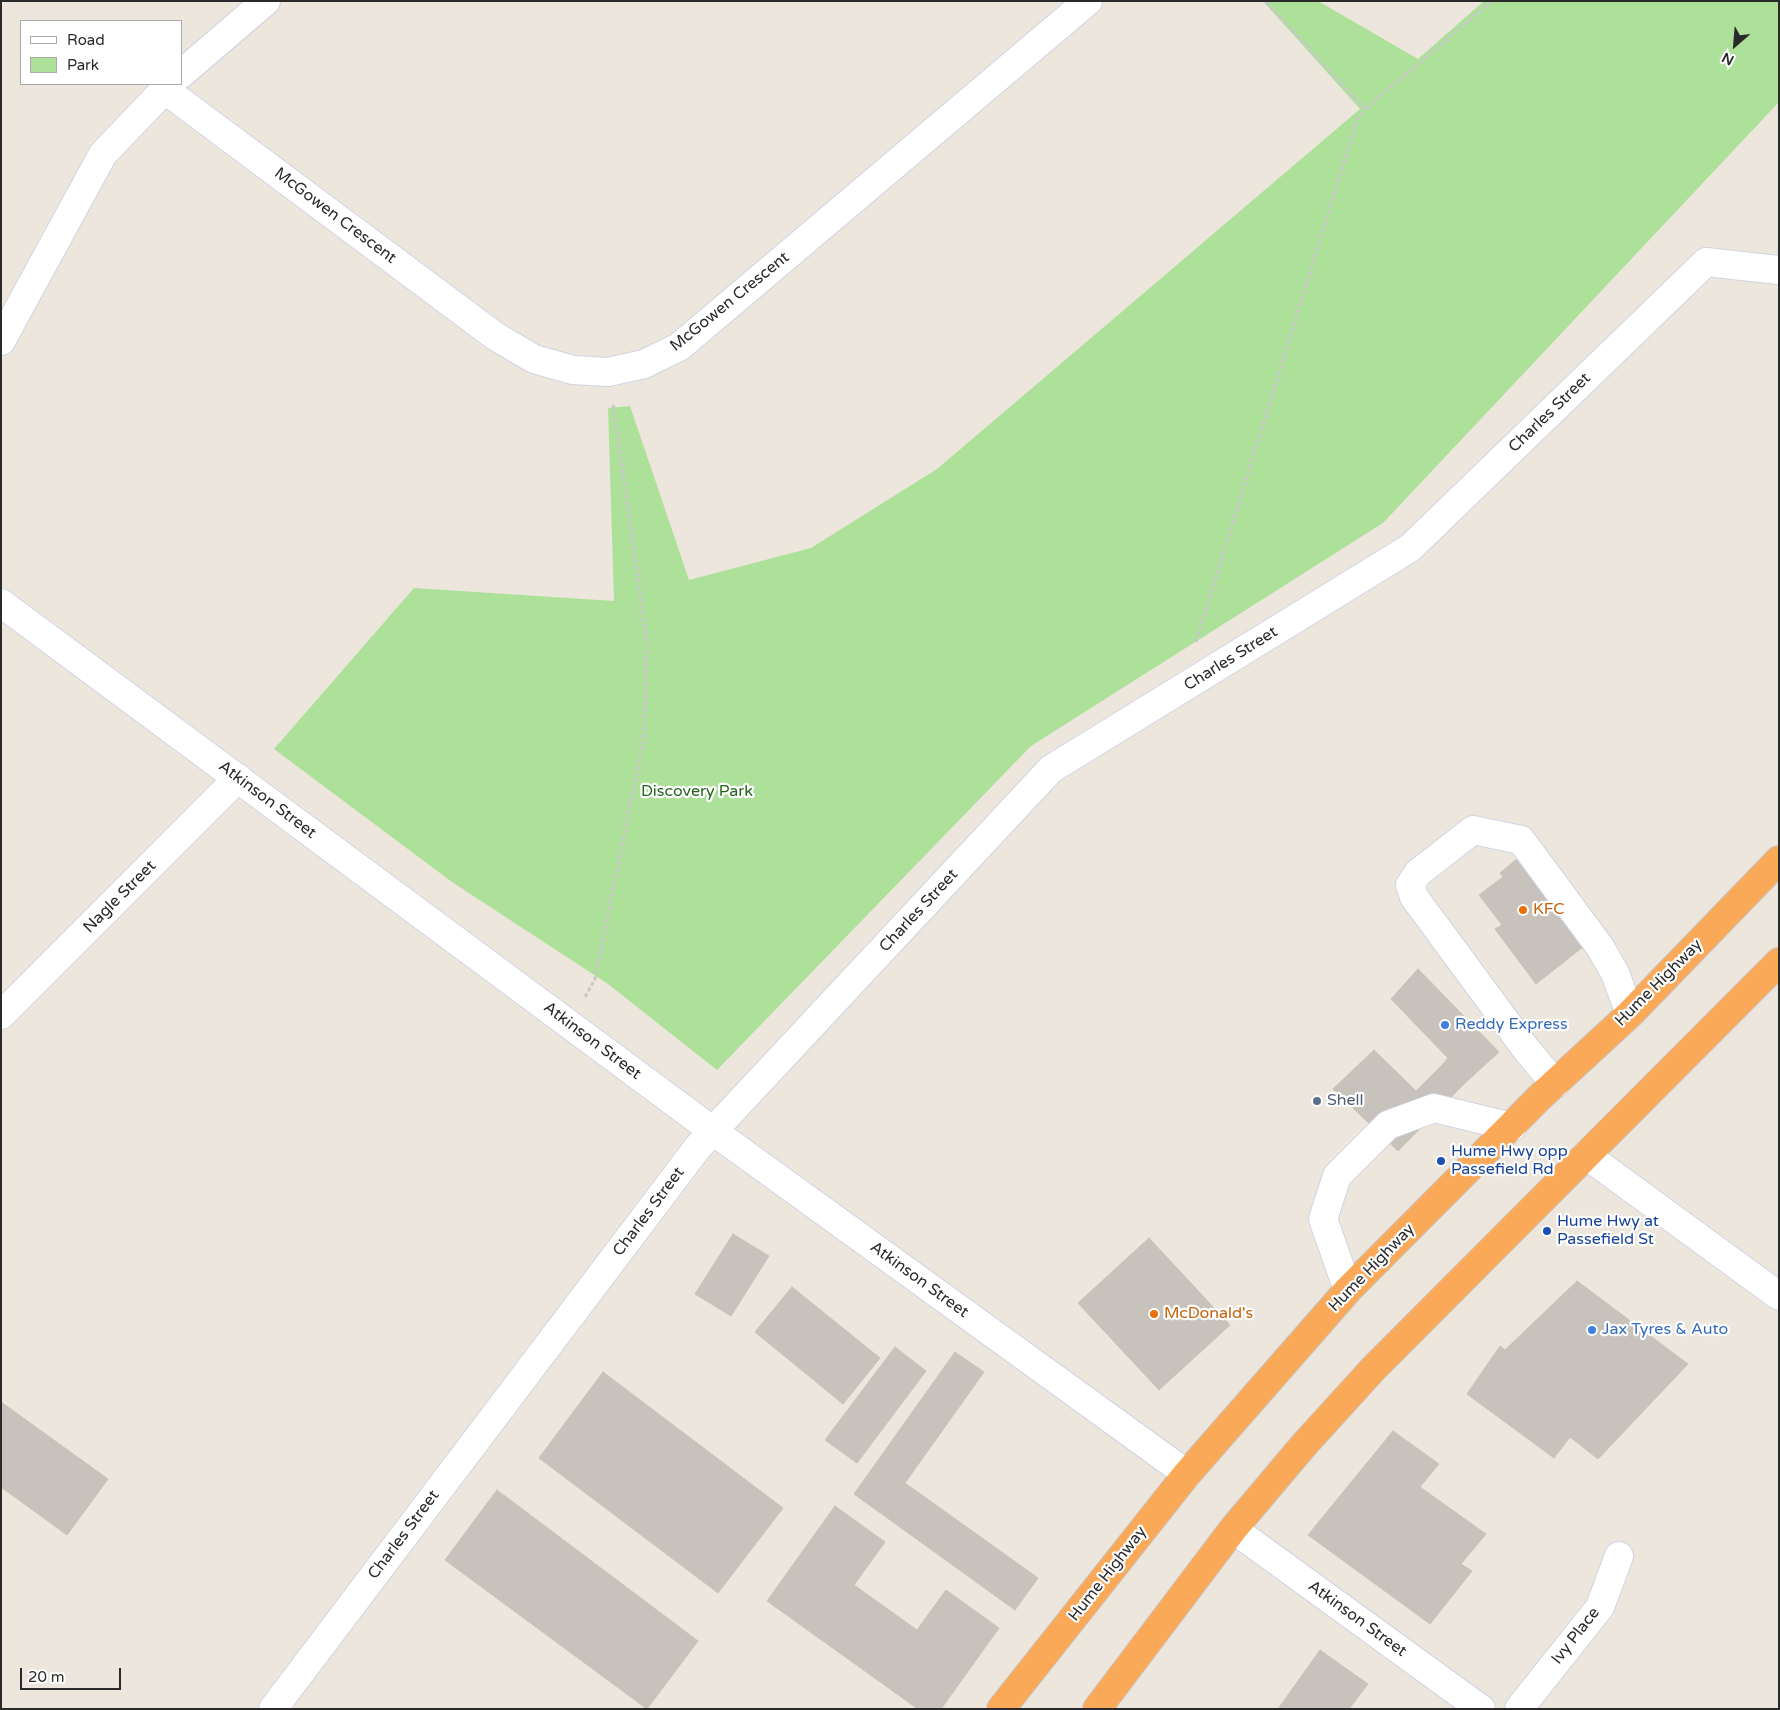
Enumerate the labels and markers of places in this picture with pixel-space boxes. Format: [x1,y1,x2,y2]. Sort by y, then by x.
place label: KFC [1533,900,1564,920]
marker: KFC [1517,904,1529,916]
place label: Reddy Express [1455,1015,1568,1035]
marker: Reddy Express [1439,1019,1451,1031]
place label: Shell [1327,1091,1363,1111]
marker: Shell [1311,1095,1323,1107]
place label: Hume Hwy opp Passefield Rd [1451,1142,1568,1180]
marker: Hume Hwy opp Passefield Rd [1435,1155,1447,1167]
place label: Hume Hwy at Passefield St [1557,1212,1659,1250]
marker: Hume Hwy at Passefield St [1541,1225,1553,1237]
place label: McDonald's [1164,1304,1253,1324]
marker: McDonald's [1148,1308,1160,1320]
place label: Jax Tyres & Auto [1602,1320,1728,1340]
marker: Jax Tyres & Auto [1586,1324,1598,1336]

